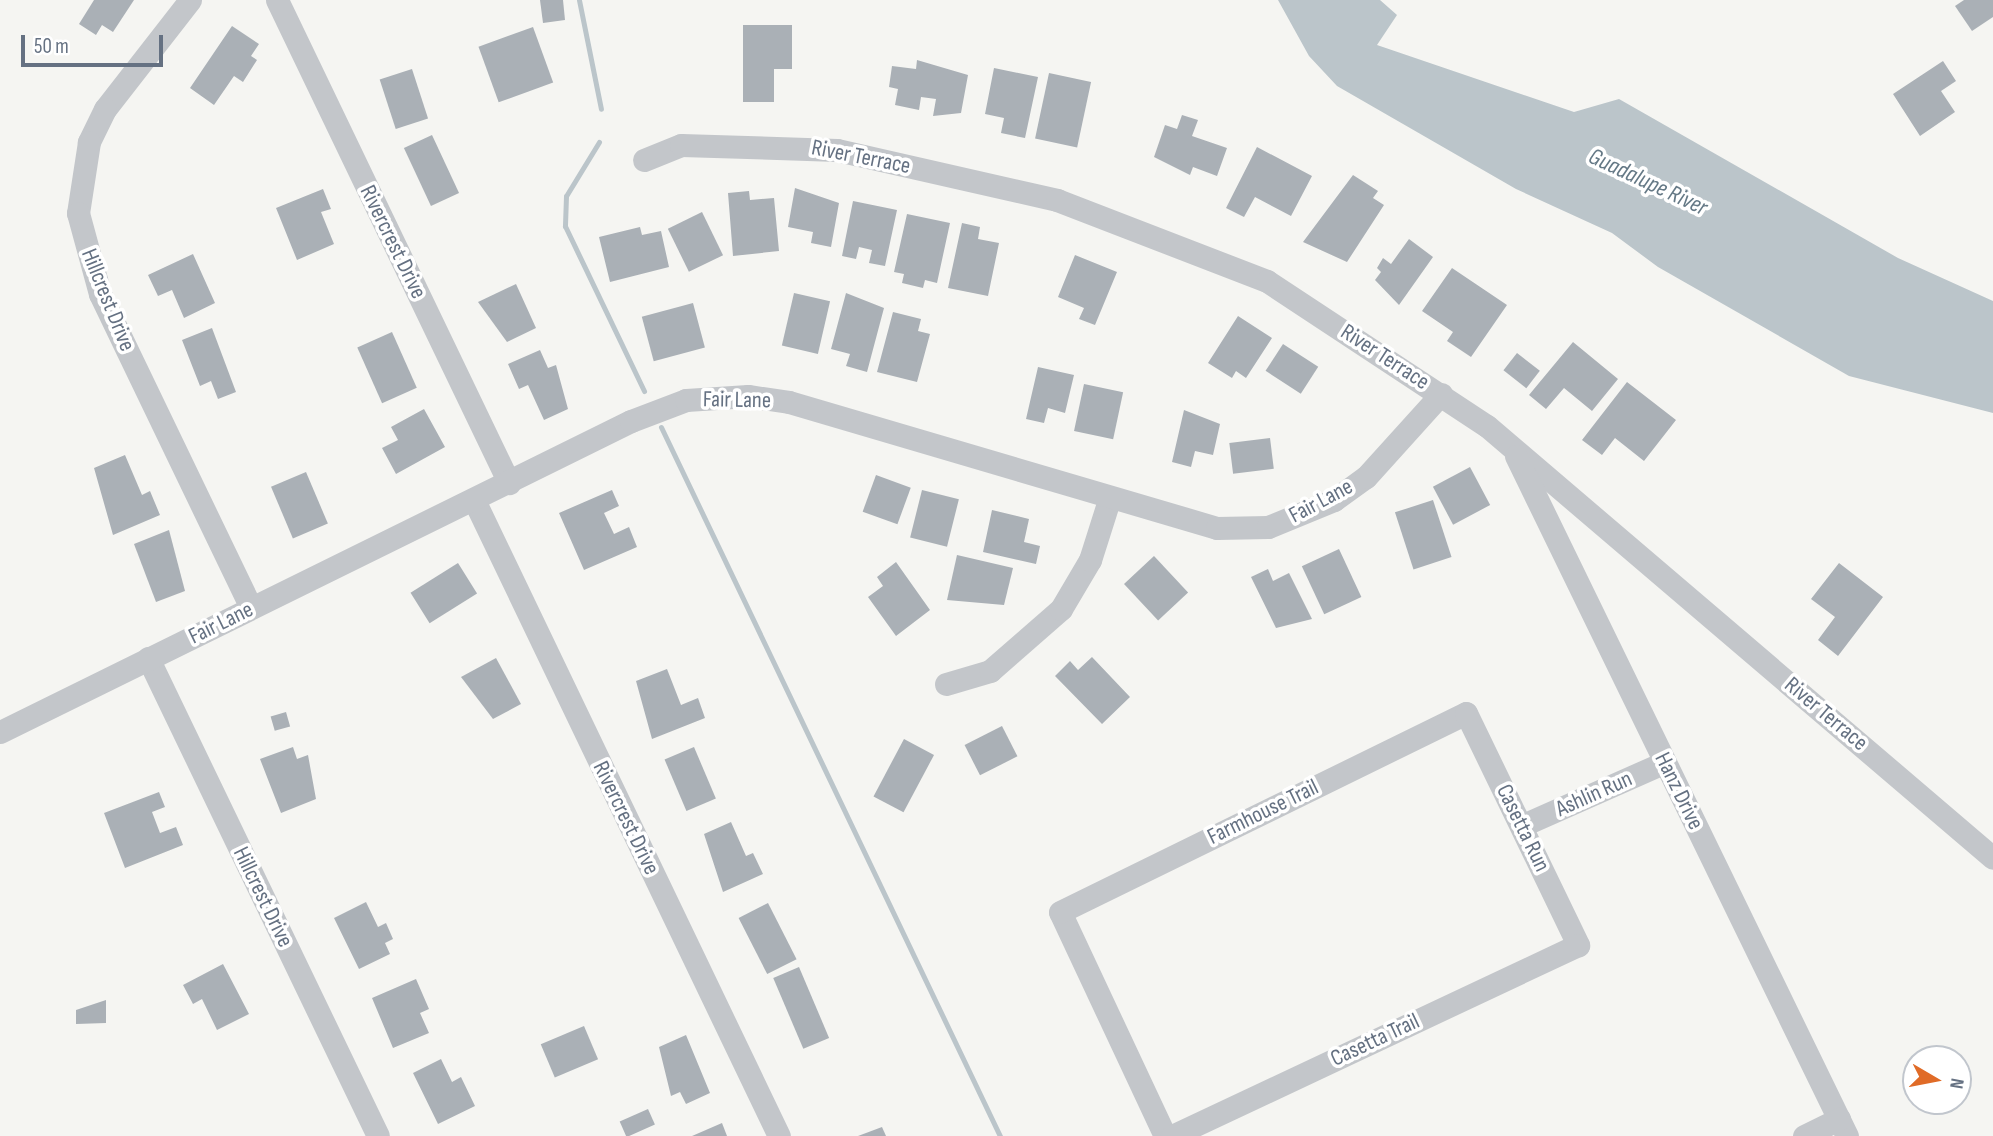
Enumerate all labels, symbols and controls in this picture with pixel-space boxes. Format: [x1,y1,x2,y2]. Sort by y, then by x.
scale bar [24,21,166,65]
text: 50 m [34,34,69,59]
street label: River Terrace [809,134,913,180]
water label: Guadalupe River [1584,142,1712,222]
street label: Rivercrest Drive [354,181,432,303]
street label: Hillcrest Drive [75,245,141,355]
street label: River Terrace [1335,318,1435,396]
street label: Fair Lane [703,386,771,414]
street label: Fair Lane [1284,473,1358,529]
street label: Fair Lane [184,596,258,650]
street label: River Terrace [1779,671,1873,757]
street label: Hanz Drive [1649,748,1709,834]
street label: Rivercrest Drive [587,757,665,879]
street label: Ashlin Run [1552,765,1636,823]
street label: Farmhouse Trail [1203,773,1323,851]
street label: Casetta Run [1490,780,1556,876]
street label: Hillcrest Drive [227,842,299,952]
street label: Casetta Trail [1326,1007,1424,1073]
north arrow [1902,1045,1972,1115]
text: N [1944,1076,1968,1090]

